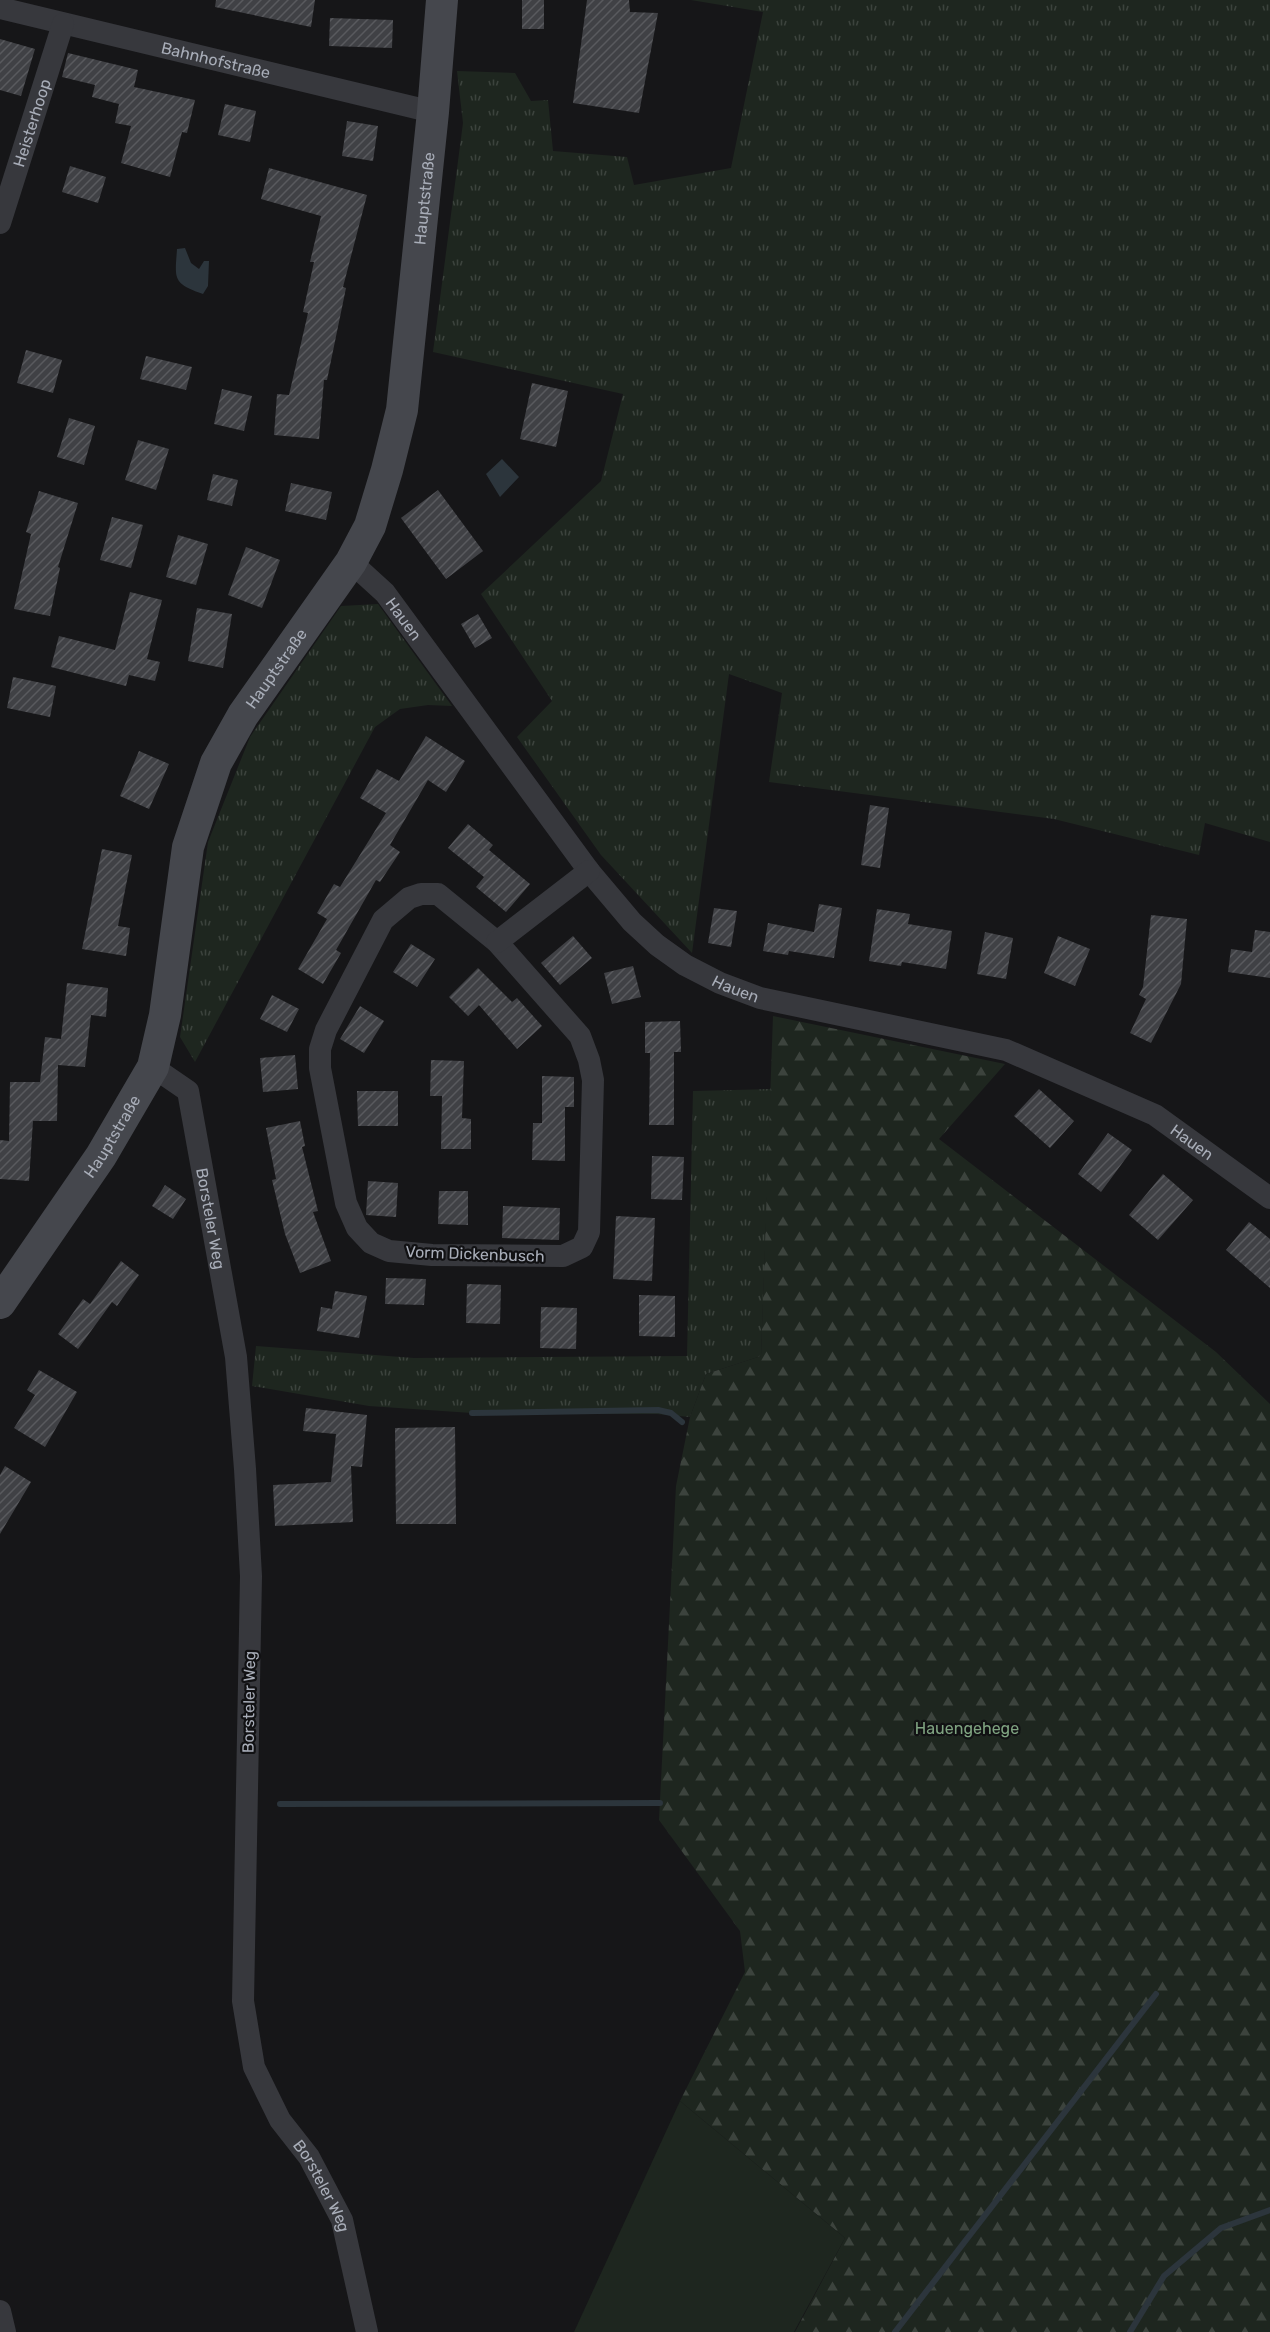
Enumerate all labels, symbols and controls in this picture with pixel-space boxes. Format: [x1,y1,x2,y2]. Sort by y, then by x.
street label: Bahnhofstraße [159,38,272,82]
street label: Heisterhoop [9,76,55,169]
street label: Hauptstraße [410,151,438,246]
street label: Hauen [382,594,426,644]
street label: Hauptstraße [241,625,311,712]
street label: Hauen [709,971,762,1006]
street label: Hauptstraße [80,1091,144,1181]
street label: Hauen [1167,1120,1218,1164]
street label: Borsteler Weg [193,1166,229,1271]
street label: Vorm Dickenbusch [405,1242,545,1266]
street label: Borsteler Weg [239,1651,259,1753]
park label: Hauengehege [915,1719,1019,1738]
street label: Borsteler Weg [289,2136,354,2234]

